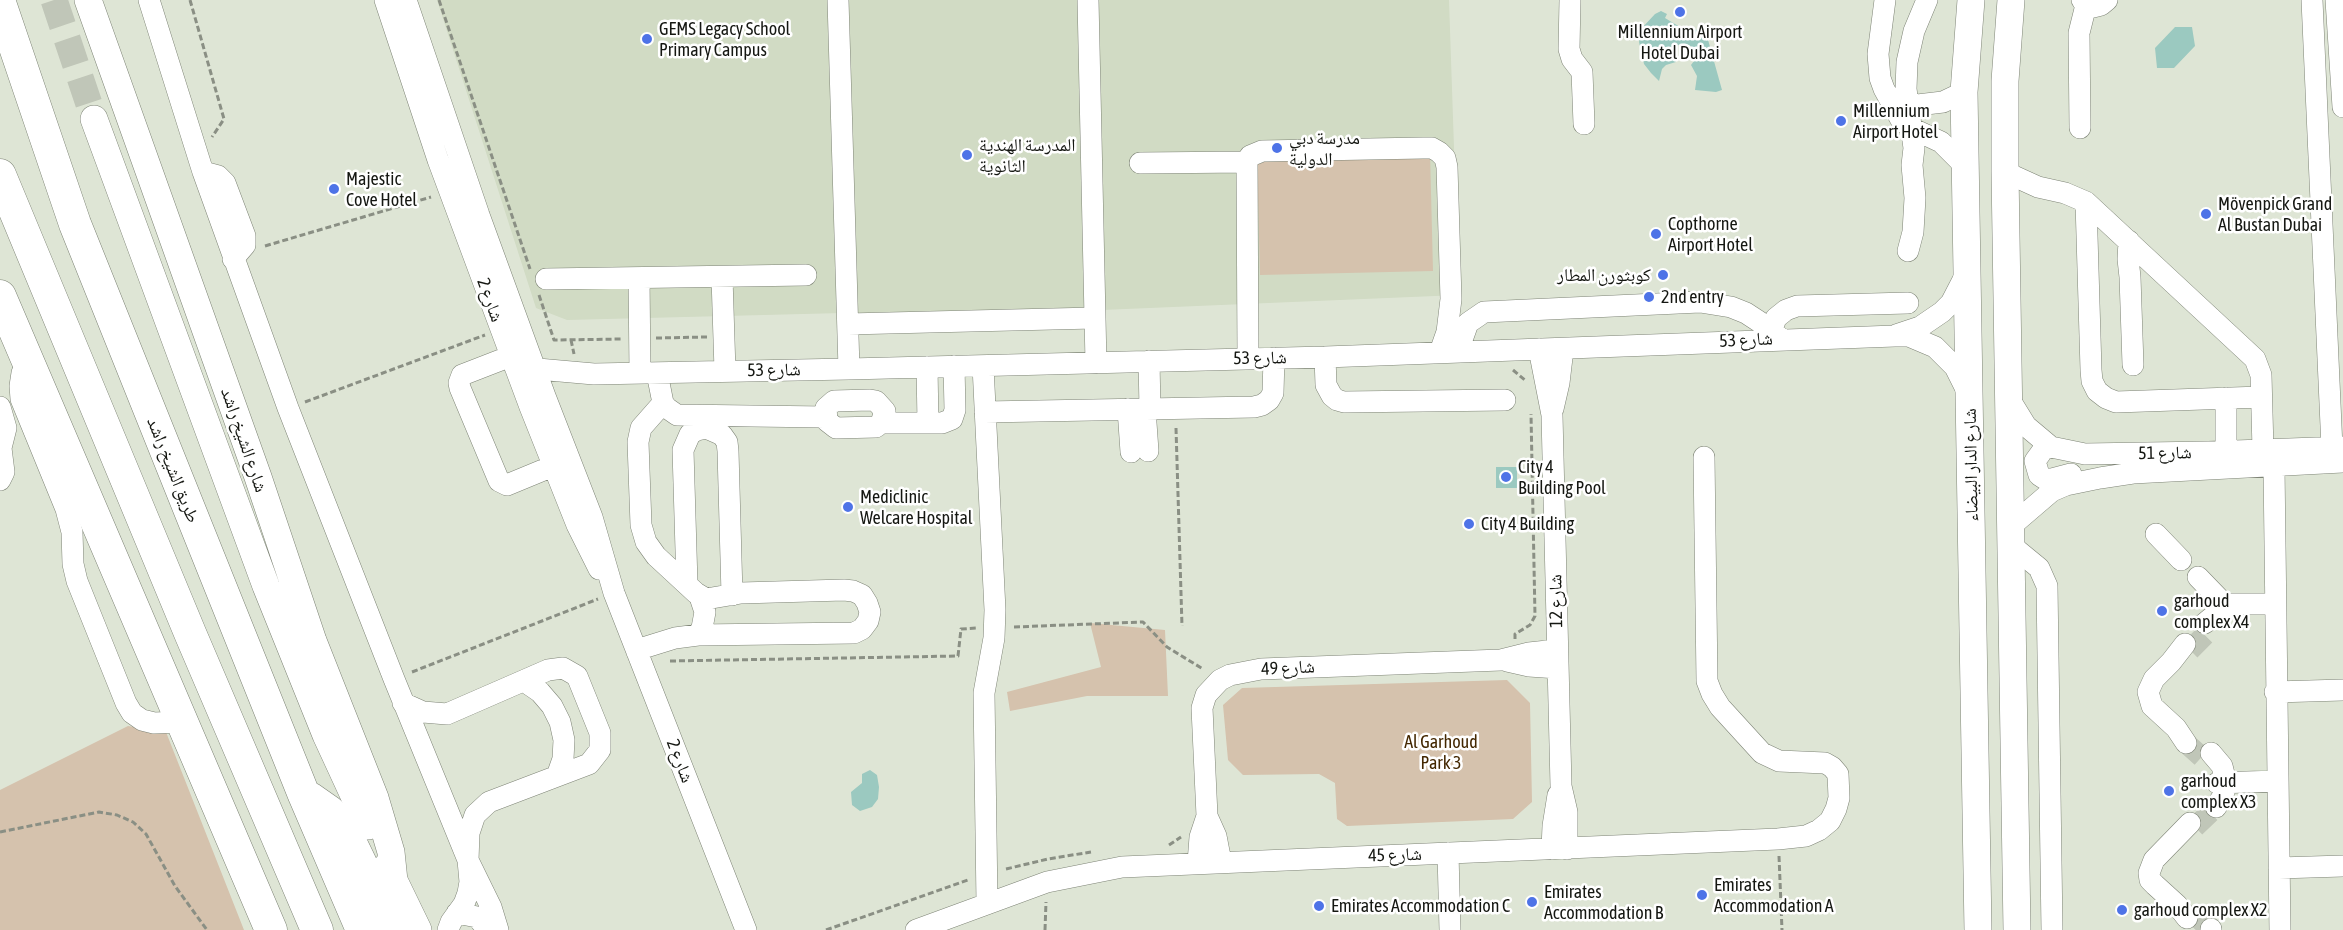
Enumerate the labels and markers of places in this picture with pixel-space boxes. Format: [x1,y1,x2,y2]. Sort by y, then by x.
marker: Millennium Airport Hotel Dubai [1673,5,1687,19]
place label: GEMS Legacy School Primary Campus [659,18,790,60]
place label: Millennium Airport Hotel Dubai [1617,21,1743,63]
marker: GEMS Legacy School Primary Campus [640,32,654,46]
place label: Millennium Airport Hotel [1853,100,1938,142]
marker: Millennium Airport Hotel [1834,114,1848,128]
place label: مدرسة دبي الدولية [1289,127,1360,170]
place label: المدرسة الهندية الثانوية [979,134,1076,176]
marker: مدرسة دبي الدولية [1270,141,1284,155]
marker: المدرسة الهندية الثانوية [960,148,974,162]
place label: Majestic Cove Hotel [346,168,417,210]
marker: Majestic Cove Hotel [327,182,341,196]
place label: Mövenpick Grand Al Bustan Dubai [2218,193,2332,236]
marker: Mövenpick Grand Al Bustan Dubai [2199,207,2213,221]
place label: Copthorne Airport Hotel [1668,213,1753,256]
marker: Copthorne Airport Hotel [1649,227,1663,241]
place label: كوبثورن المطار [1557,264,1651,286]
marker: كوبثورن المطار [1656,268,1670,282]
place label: 2nd entry [1661,286,1724,308]
marker: 2nd entry [1642,290,1656,304]
place label: City 4 Building Pool [1518,456,1606,498]
marker: City 4 Building Pool [1499,470,1513,484]
place label: Mediclinic Welcare Hospital [860,486,973,528]
marker: Mediclinic Welcare Hospital [841,500,855,514]
place label: City 4 Building [1481,513,1574,535]
marker: City 4 Building [1462,517,1476,531]
place label: garhoud complex X4 [2174,590,2249,632]
marker: garhoud complex X4 [2155,604,2169,618]
place label: garhoud complex X3 [2181,770,2256,812]
marker: garhoud complex X3 [2162,784,2176,798]
place label: Emirates Accommodation A [1714,874,1834,916]
place label: Emirates Accommodation B [1544,881,1663,924]
marker: Emirates Accommodation A [1695,888,1709,902]
place label: Emirates Accommodation C [1331,895,1510,917]
marker: Emirates Accommodation B [1525,895,1539,909]
marker: Emirates Accommodation C [1312,899,1326,913]
place label: garhoud complex X2 [2134,899,2267,921]
marker: garhoud complex X2 [2115,903,2129,917]

